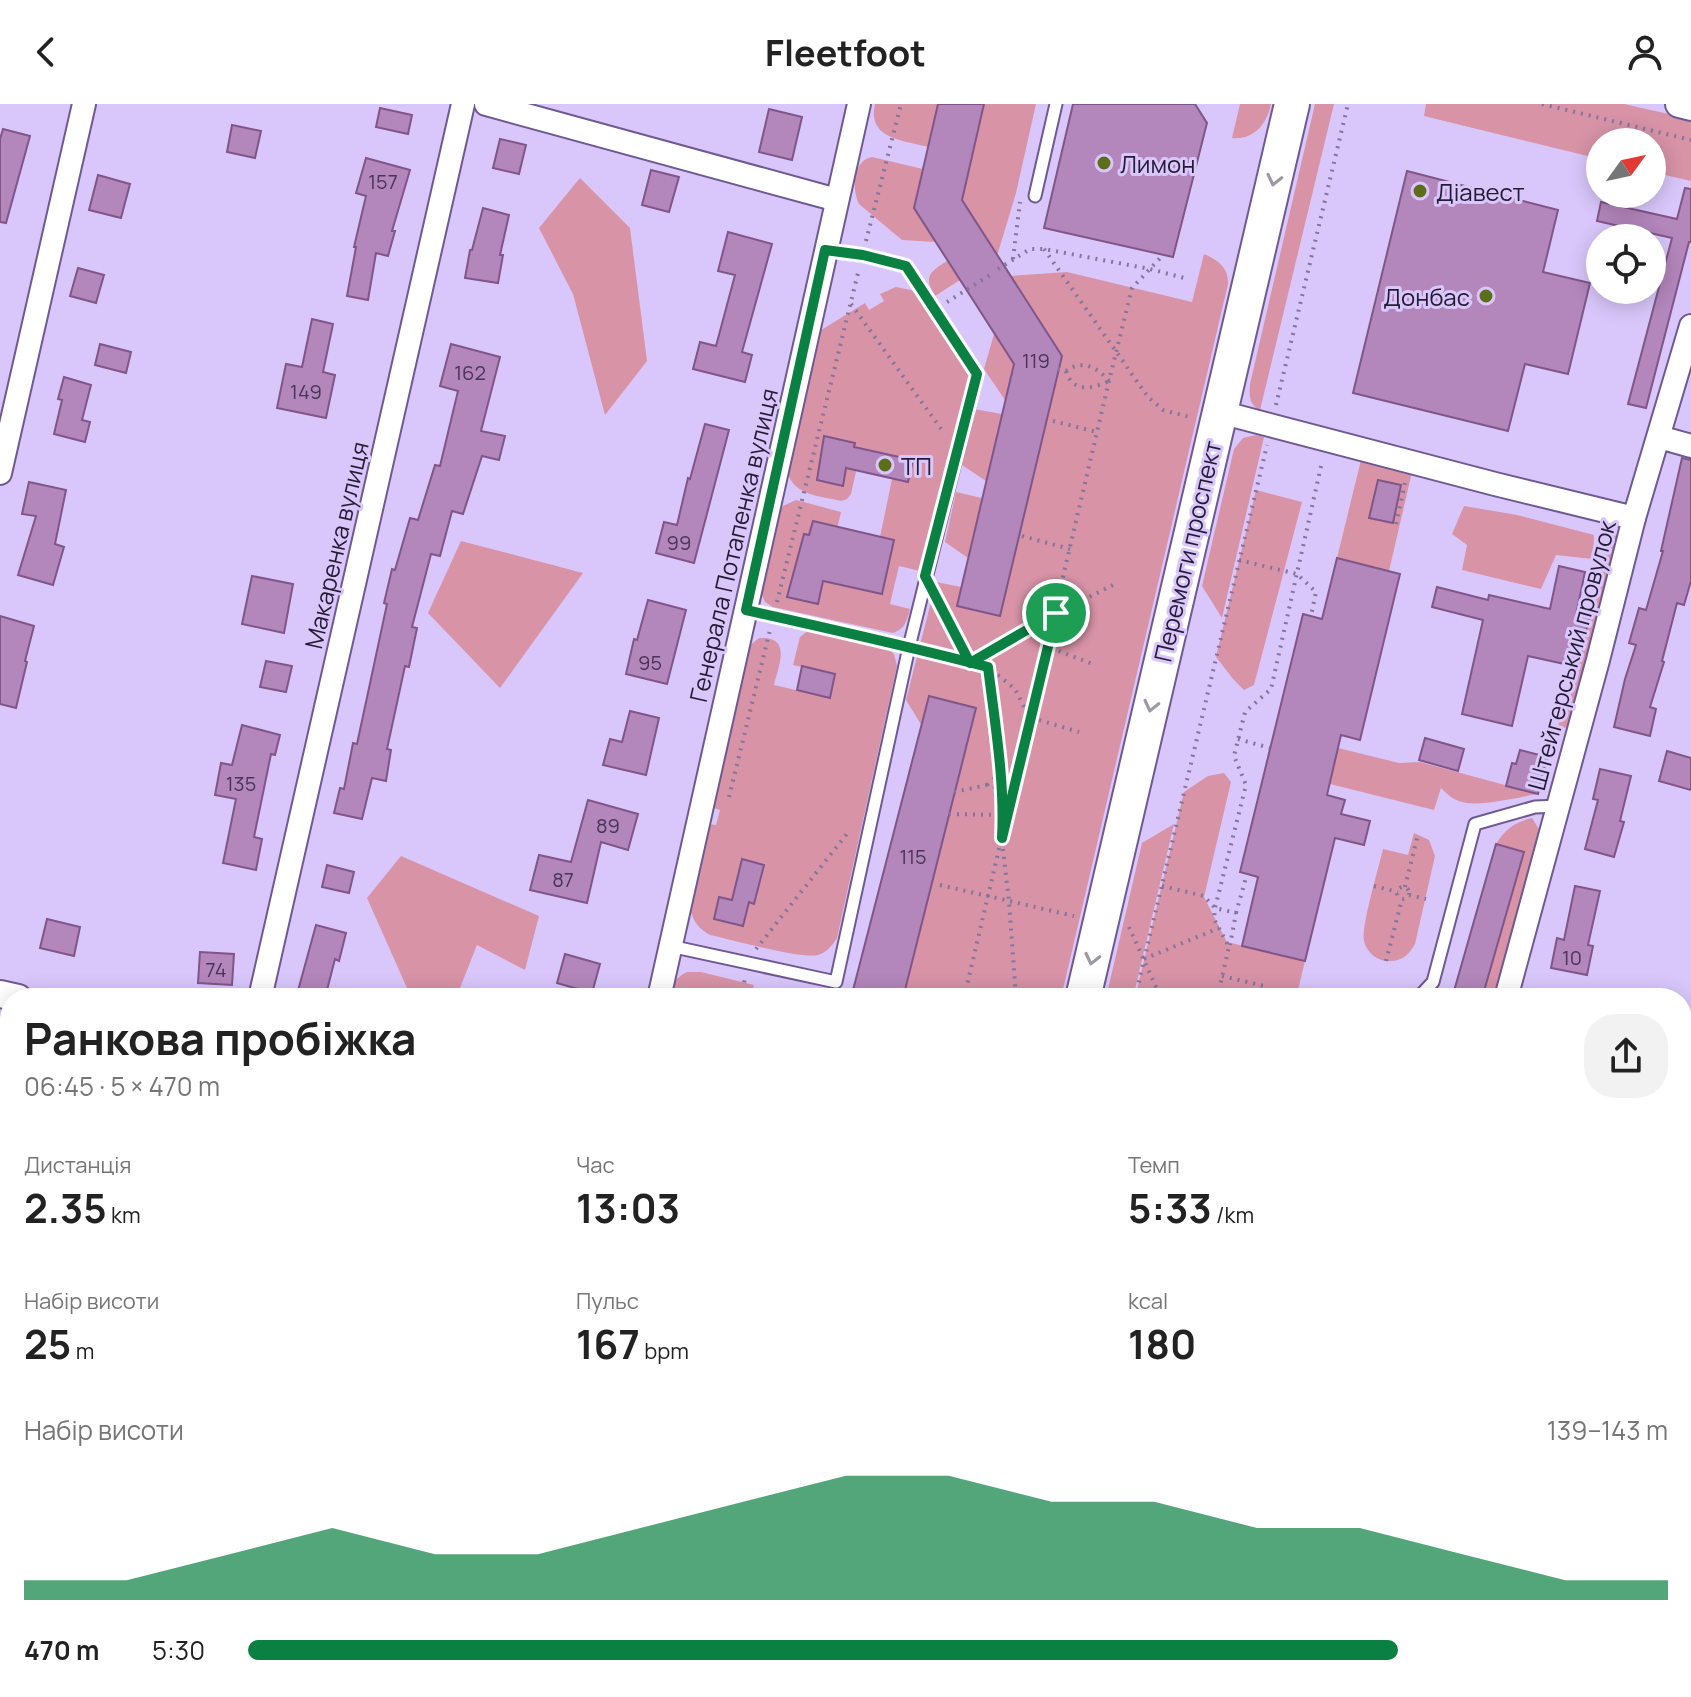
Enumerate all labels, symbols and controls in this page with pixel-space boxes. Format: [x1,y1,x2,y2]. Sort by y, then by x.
text: Fleetfoot [765,28,926,77]
icon: back [24,30,68,74]
icon: person [1623,30,1667,74]
north arrow [1586,128,1666,208]
map controls [1586,128,1666,304]
place label: Лимон [1120,147,1195,180]
marker: Лимон [1095,154,1113,172]
house number: 157 [368,168,398,195]
one-way arrow [1266,173,1283,186]
place label: Діавест [1436,175,1525,208]
marker: Діавест [1411,182,1429,200]
button: locate [1586,224,1666,304]
place label: Донбас [1383,280,1470,313]
marker: Донбас [1477,287,1495,305]
house number: 119 [1022,347,1050,374]
house number: 162 [454,359,486,386]
house number: 149 [290,378,322,405]
street label: Генерала Потапенка вулиця [681,385,785,705]
street label: Перемоги проспект [1146,437,1228,665]
street label: Макаренка вулиця [296,438,376,652]
place label: ТП [901,449,932,482]
marker: ТП [876,456,894,474]
street label: Штейгерський провулок [1519,515,1623,794]
house number: 99 [667,529,691,556]
pin [1022,579,1090,647]
icon: arrive [1034,591,1078,635]
house number: 95 [638,649,662,676]
one-way arrow [1143,698,1160,712]
house number: 135 [226,770,256,797]
house number: 89 [596,812,620,839]
house number: 115 [899,843,927,870]
house number: 87 [552,866,574,893]
house number: 10 [1562,944,1582,971]
one-way arrow [1084,952,1101,965]
house number: 74 [205,956,227,983]
text: Ранкова пробіжка [24,1008,416,1068]
button: share [1584,1014,1668,1098]
text: 06:45 · 5 × 470 m [24,1068,220,1104]
text: Дистанція [24,1150,131,1180]
text: Час [576,1150,615,1180]
text: Темп [1128,1150,1180,1180]
text: 2.35 [24,1180,107,1235]
text: 13:03 [576,1180,680,1235]
text: 5:33 [1128,1180,1212,1235]
text: km [107,1200,141,1230]
text: /km [1212,1200,1254,1230]
text: Набір висоти [24,1286,159,1316]
text: Пульс [576,1286,639,1316]
text: kcal [1128,1286,1168,1316]
text: 25 [24,1316,71,1371]
text: 167 [576,1316,640,1371]
text: 180 [1128,1316,1196,1371]
text: m [71,1336,94,1366]
text: bpm [640,1336,689,1366]
text: Набір висоти [24,1412,184,1448]
text: 139–143 m [1547,1412,1668,1448]
text: 470 m [24,1632,99,1668]
text: 5:30 [152,1632,205,1668]

